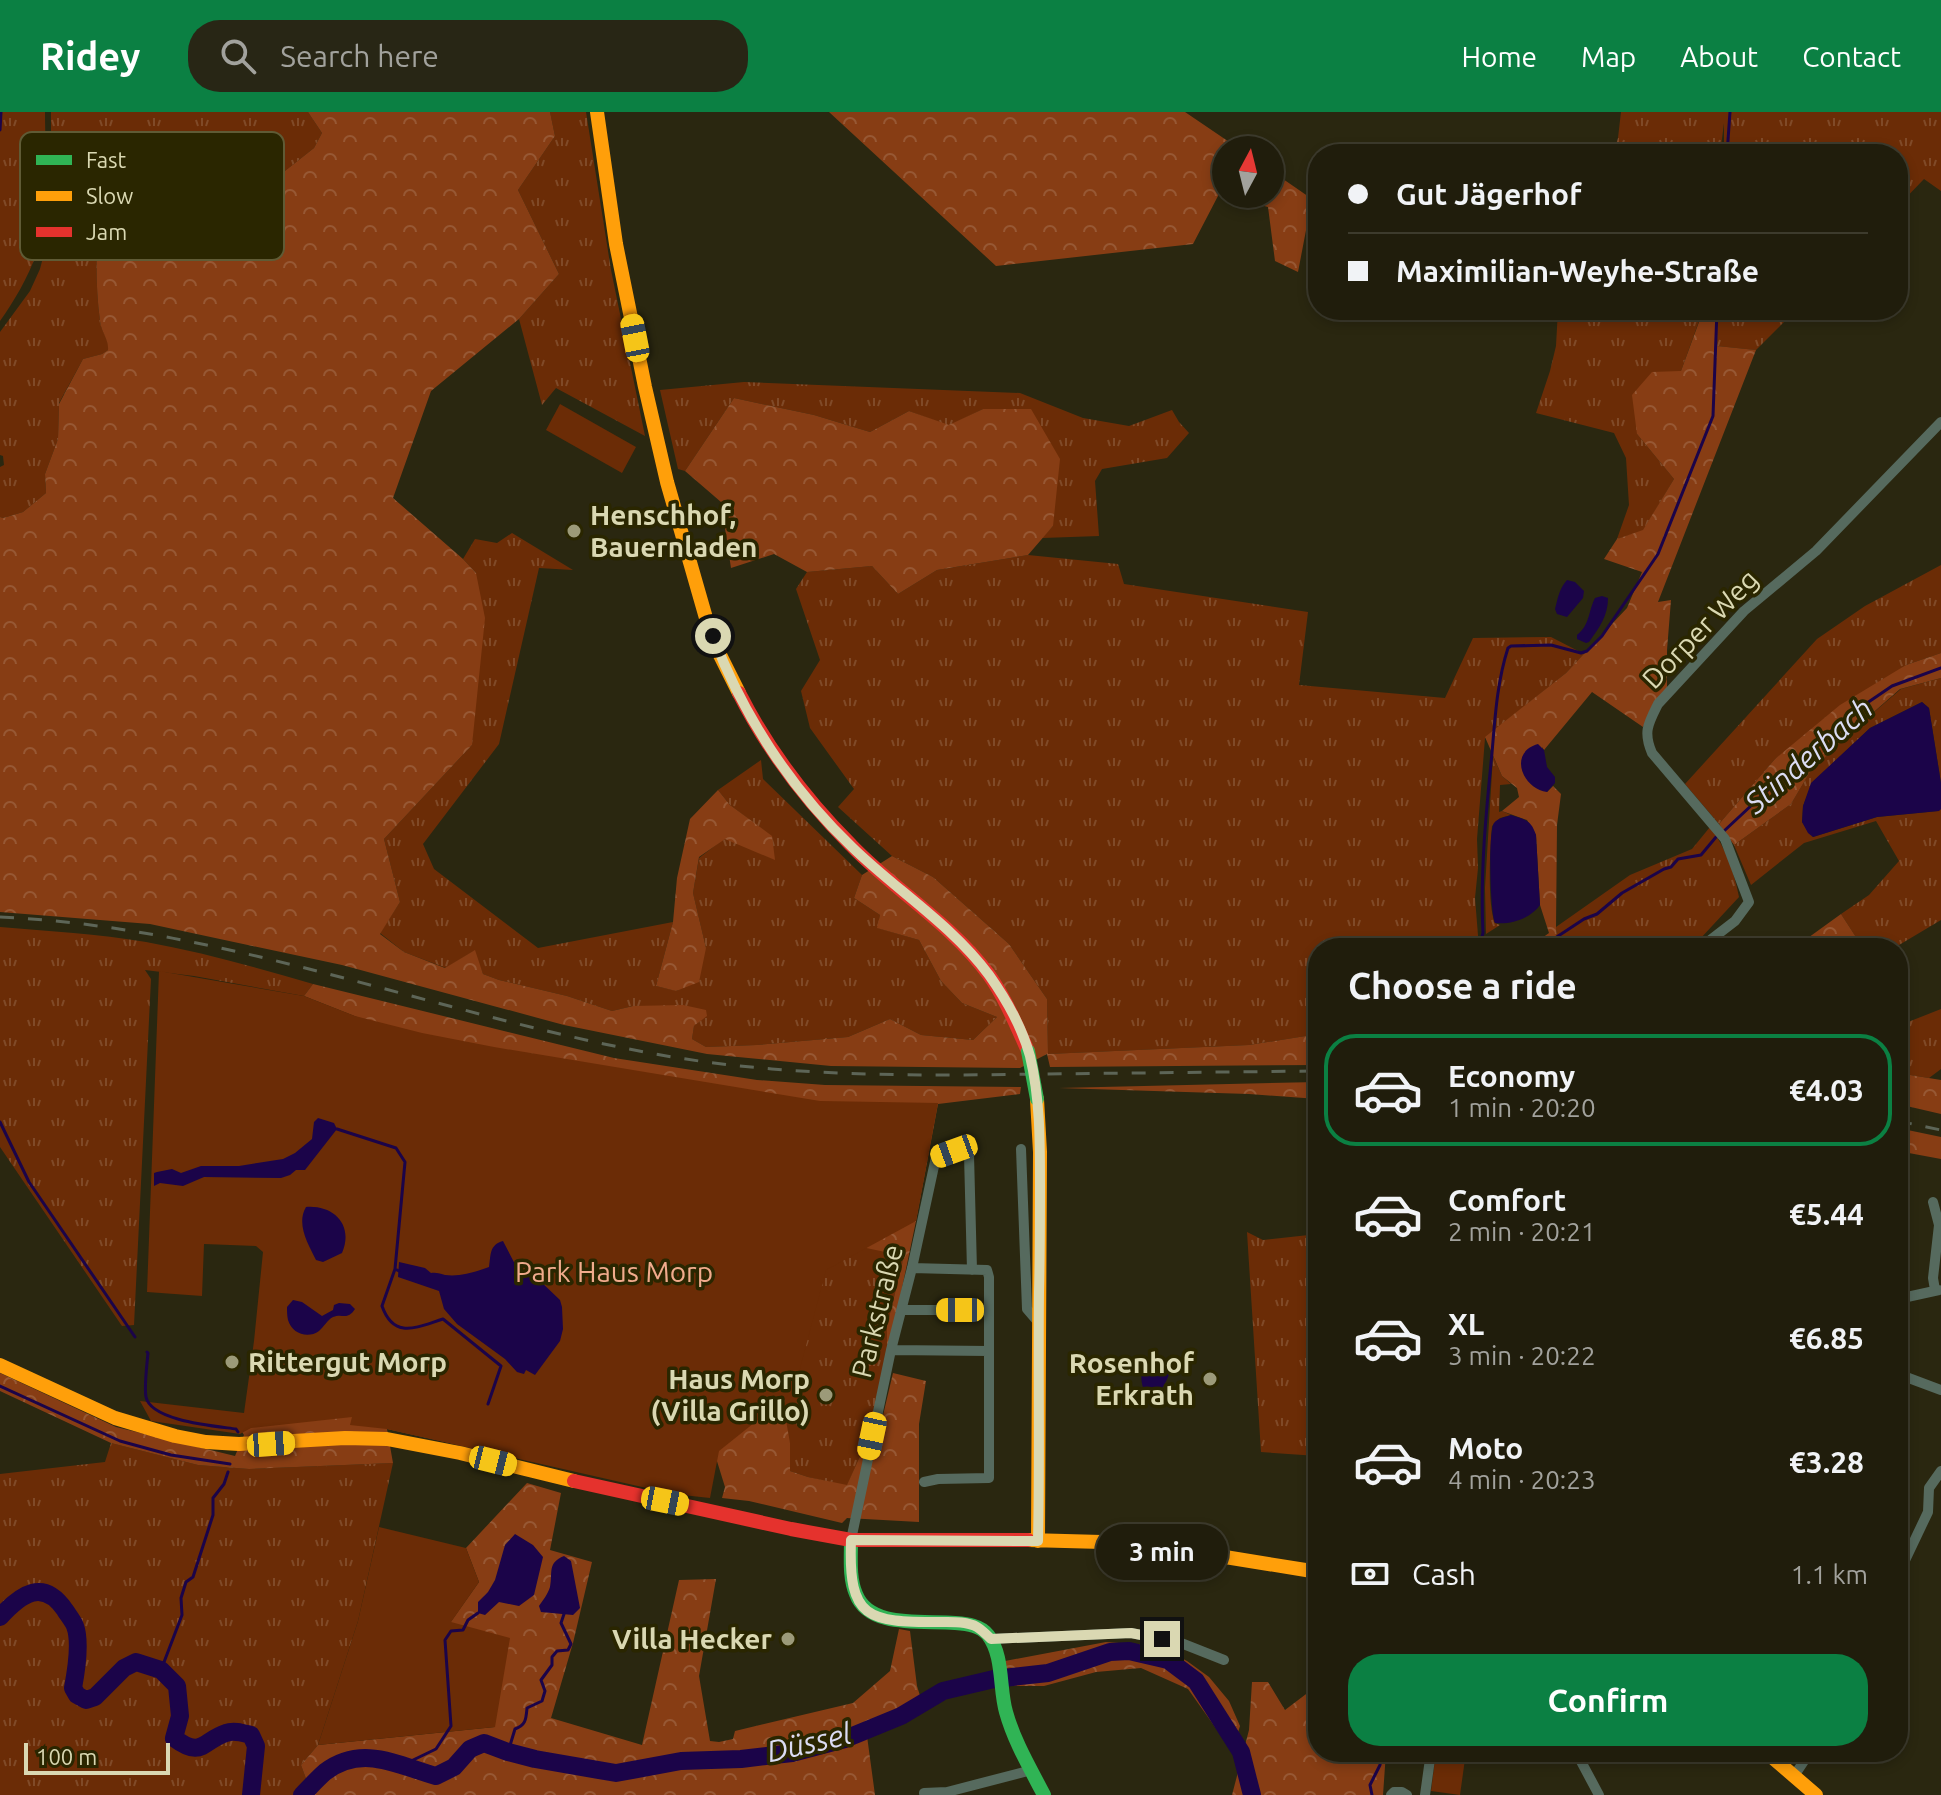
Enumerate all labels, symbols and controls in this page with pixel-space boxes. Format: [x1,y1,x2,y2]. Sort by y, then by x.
search box [188,20,748,92]
icon: search [216,34,260,78]
text: Ridey [40,35,140,77]
text: Search here [280,39,439,73]
text: Home [1462,41,1537,72]
text: Map [1581,41,1636,72]
text: About [1680,41,1758,72]
text: Contact [1802,41,1901,72]
legend [20,132,284,260]
north arrow [1212,136,1284,208]
map controls [1212,136,1284,208]
text: Fast [86,147,127,172]
text: Gut Jägerhof [1396,177,1582,211]
text: Slow [86,183,133,208]
text: Jam [86,219,127,244]
text: Maximilian-Weyhe-Straße [1396,254,1759,288]
car [619,312,651,364]
place label: Henschhof, Bauernladen [590,499,757,562]
marker: Henschhof, Bauernladen [565,522,583,540]
street label: Dorper Weg [1635,563,1764,694]
route start [695,618,731,654]
water label: Stinderbach [1737,691,1879,820]
text: Choose a ride [1348,965,1577,1006]
icon: car [1352,1054,1424,1126]
text: Economy [1448,1059,1575,1093]
text: €4.03 [1789,1073,1864,1107]
text: 1 min · 20:20 [1448,1093,1596,1122]
car [927,1132,981,1170]
icon: car [1352,1178,1424,1250]
text: Comfort [1448,1183,1566,1217]
text: €5.44 [1789,1197,1864,1231]
text: 2 min · 20:21 [1448,1217,1596,1246]
street label: Parkstraße [845,1241,908,1381]
park label: Park Haus Morp [515,1256,713,1287]
car [936,1298,984,1322]
icon: car [1352,1302,1424,1374]
text: XL [1448,1307,1484,1341]
text: €6.85 [1789,1321,1864,1355]
text: 3 min · 20:22 [1448,1341,1596,1370]
place label: Rittergut Morp [248,1346,447,1377]
place label: Rosenhof Erkrath [1069,1347,1194,1410]
marker: Rittergut Morp [223,1353,241,1371]
place label: Haus Morp (Villa Grillo) [651,1363,810,1427]
marker: Rosenhof Erkrath [1201,1370,1219,1388]
marker: Haus Morp (Villa Grillo) [817,1386,835,1404]
car [855,1410,889,1462]
icon: car [1352,1426,1424,1498]
car [246,1430,296,1458]
text: Moto [1448,1431,1523,1465]
car [467,1444,519,1478]
text: €3.28 [1789,1445,1864,1479]
text: 4 min · 20:23 [1448,1465,1596,1494]
car [639,1485,691,1517]
callout: 3 min [1096,1523,1228,1579]
text: 3 min [1129,1537,1195,1566]
icon: cash [1348,1552,1392,1596]
text: Cash [1412,1557,1476,1591]
text: 1.1 km [1791,1560,1868,1589]
route end [1144,1621,1180,1657]
place label: Villa Hecker [612,1623,772,1654]
marker: Villa Hecker [779,1630,797,1648]
button: Confirm [1348,1654,1868,1746]
water label: Düssel [763,1716,855,1768]
scale bar [24,1739,170,1775]
text: 100 m [36,1744,97,1769]

